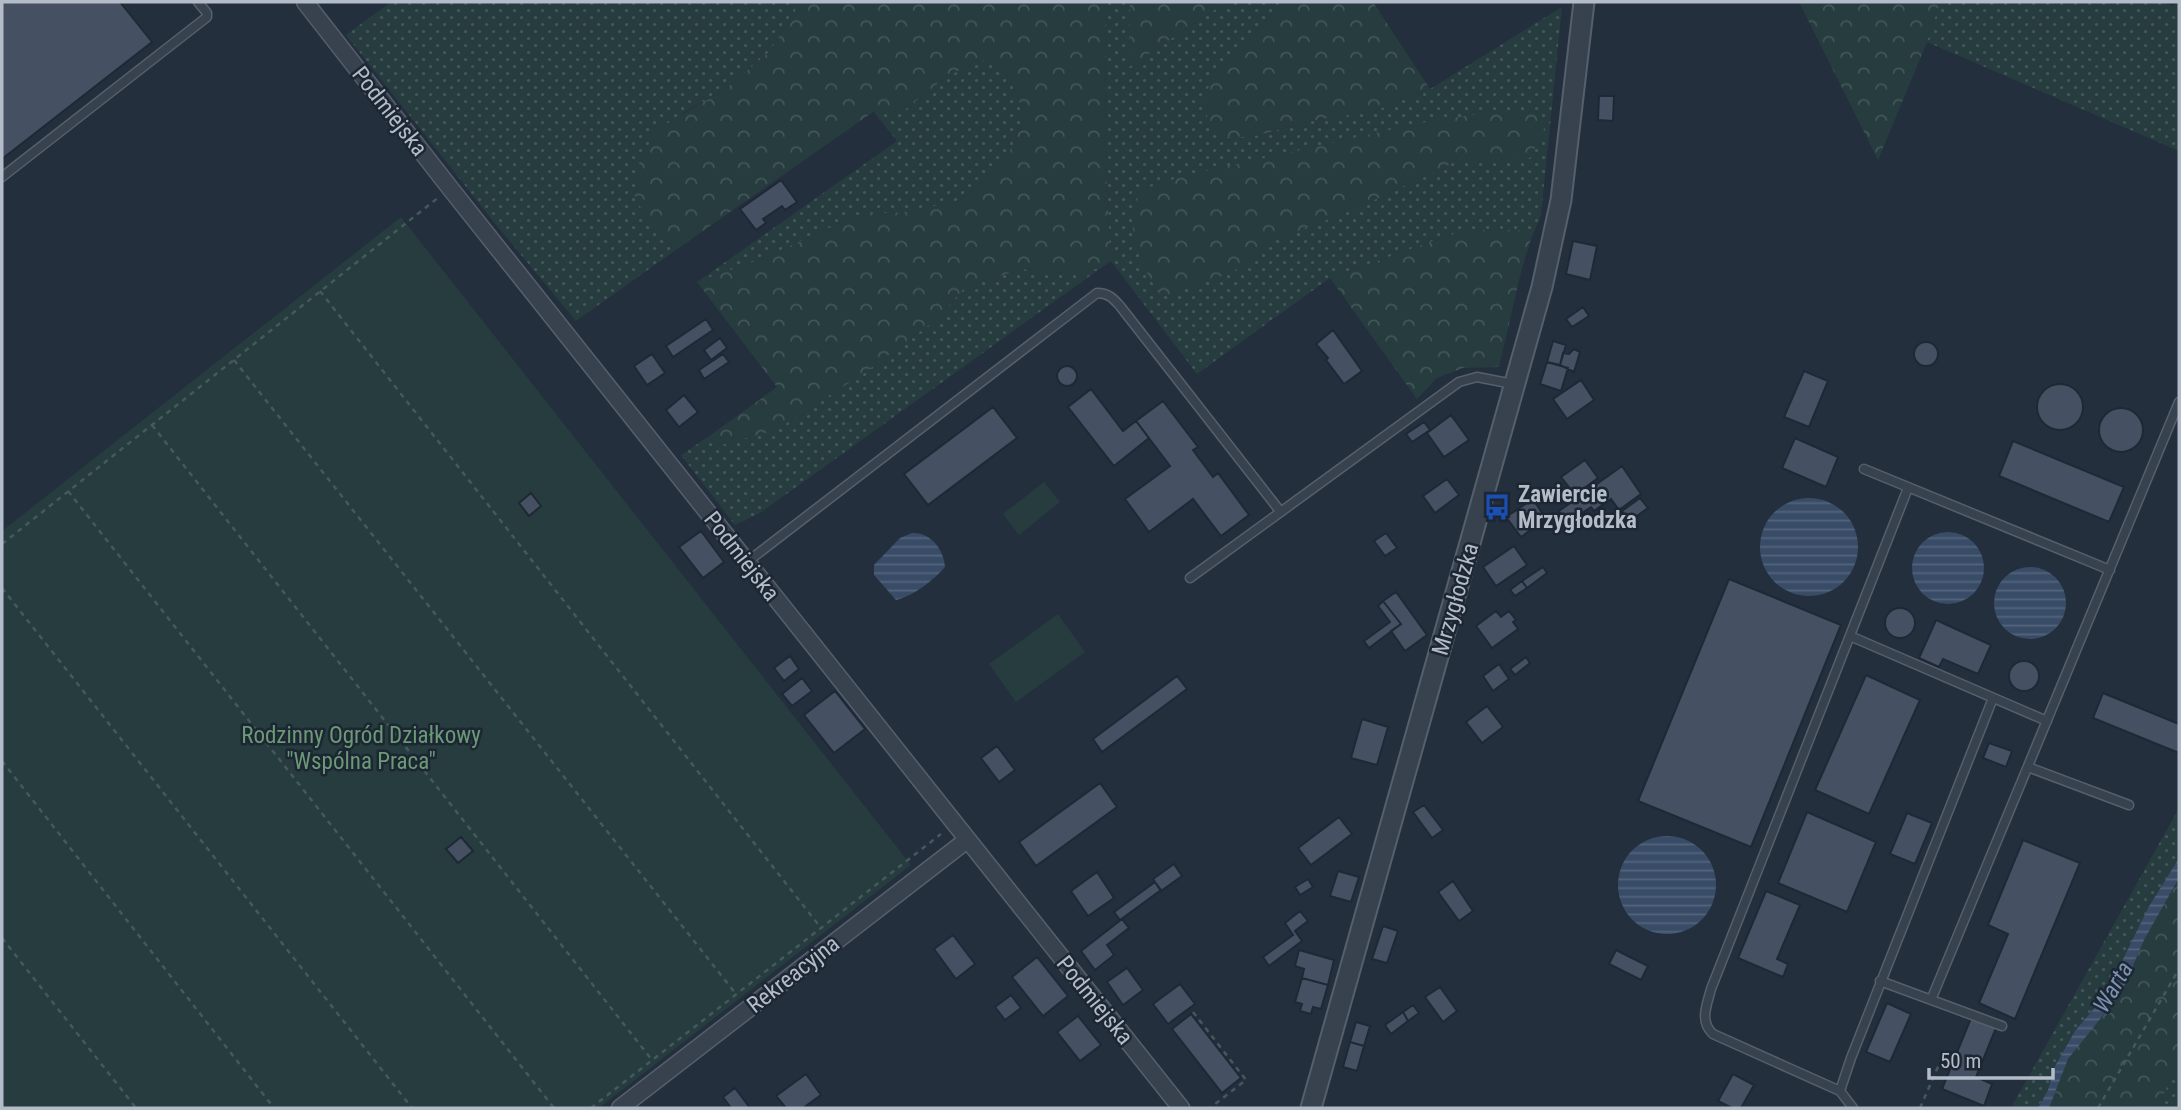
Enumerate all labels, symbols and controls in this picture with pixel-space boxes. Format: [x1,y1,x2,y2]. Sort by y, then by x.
street label: Podmiejska [346,61,433,161]
place label: Zawiercie Mrzygłodzka [1518,481,1637,534]
bus stop icon: Zawiercie Mrzygłodzka [1482,492,1512,522]
street label: Podmiejska [698,506,785,606]
street label: Mrzygłodzka [1427,540,1484,658]
park label: Rodzinny Ogród Działkowy "Wspólna Praca" [241,722,481,775]
street label: Rekreacyjna [742,930,845,1019]
street label: Podmiejska [1051,951,1138,1050]
water label: Warta [2087,957,2139,1017]
scale bar [1929,1036,2053,1080]
text: 50 m [1940,1049,1981,1073]

